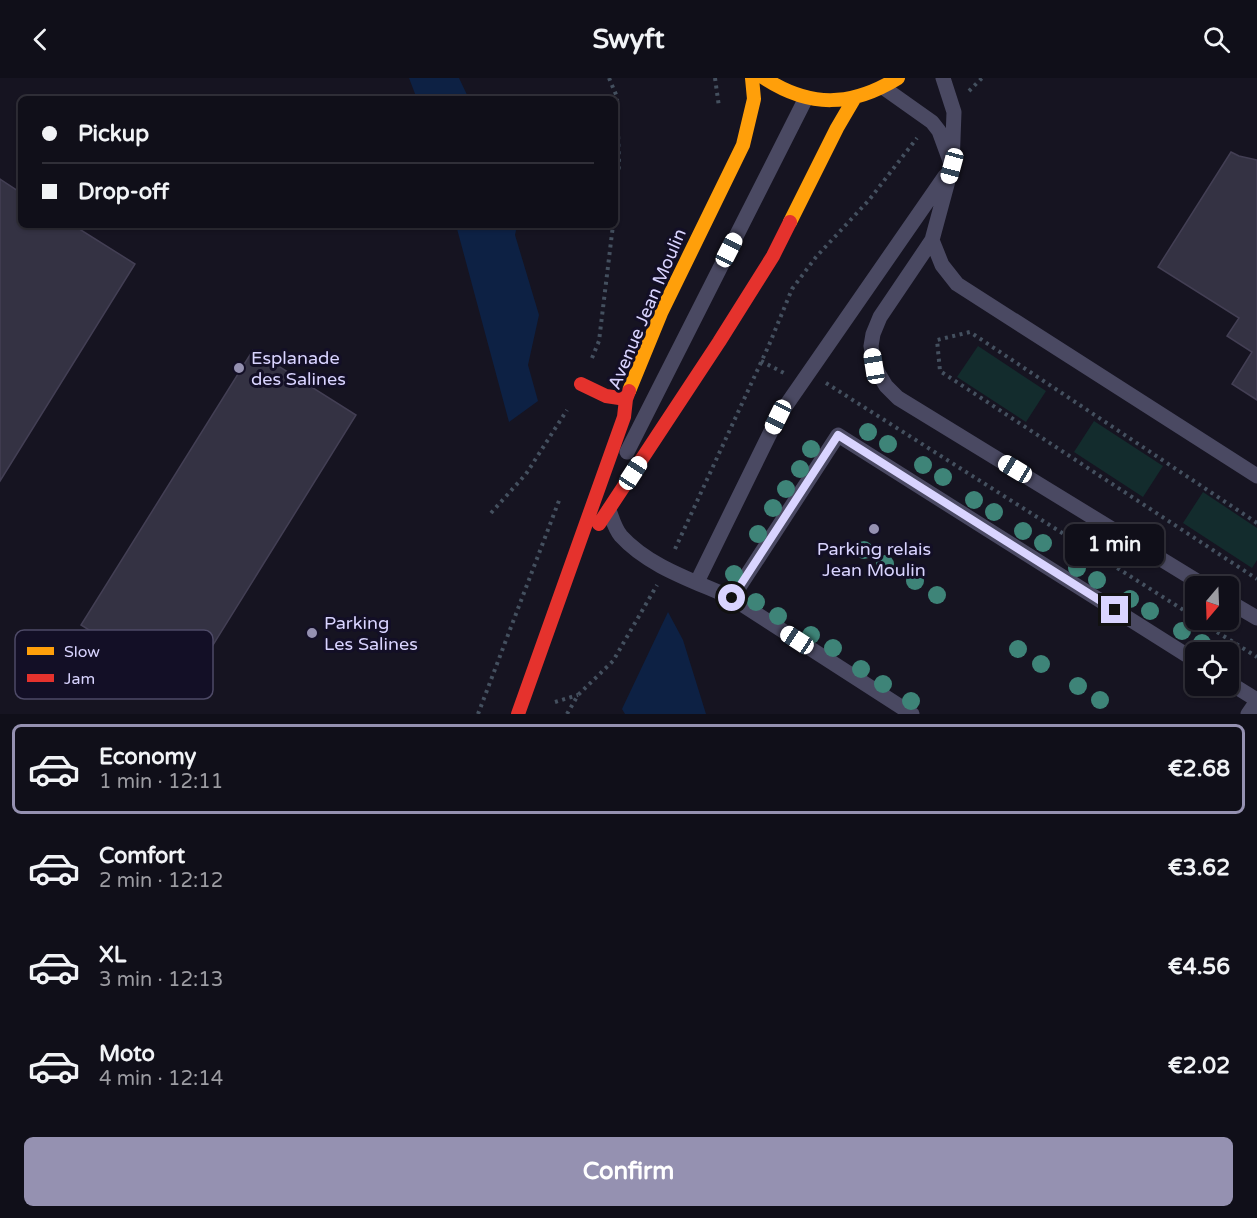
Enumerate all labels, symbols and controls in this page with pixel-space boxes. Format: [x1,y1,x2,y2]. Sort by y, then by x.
icon: back [24,23,57,56]
text: Swyft [592,23,665,56]
icon: search [1200,23,1233,56]
text: Pickup [78,121,149,147]
car [939,146,965,186]
text: Drop-off [78,179,169,205]
street label: Avenue Jean Moulin [603,225,691,393]
car [713,230,745,270]
place label: Esplanade des Salines [251,347,346,390]
car [862,347,886,385]
marker: Esplanade des Salines [232,361,246,375]
car [762,397,794,437]
car [995,452,1035,486]
car [616,453,650,493]
marker: Parking relais Jean Moulin [867,522,881,536]
callout: 1 min [1066,523,1164,565]
text: 1 min [1088,533,1141,557]
place label: Parking relais Jean Moulin [817,538,931,581]
north arrow [1185,576,1239,630]
map controls [1185,576,1239,696]
route start [718,584,745,611]
route end [1101,596,1128,623]
place label: Parking Les Salines [324,612,418,655]
car [777,623,817,657]
marker: Parking Les Salines [305,626,319,640]
legend [15,630,213,699]
text: Slow [64,642,100,662]
button: locate [1185,642,1239,696]
text: Jam [64,669,95,689]
icon: car [27,742,81,796]
text: Economy [99,744,196,770]
text: €2.68 [1168,756,1230,782]
text: 1 min · 12:11 [99,770,223,794]
icon: car [27,841,81,895]
text: Comfort [99,843,185,869]
text: €3.62 [1168,855,1230,881]
text: 2 min · 12:12 [99,869,223,893]
icon: car [27,940,81,994]
text: XL [99,942,126,968]
text: €4.56 [1168,954,1230,980]
text: 3 min · 12:13 [99,968,223,992]
icon: car [27,1039,81,1093]
text: Moto [99,1041,155,1067]
text: €2.02 [1168,1053,1230,1079]
text: 4 min · 12:14 [99,1067,223,1091]
button: Confirm [24,1137,1233,1206]

